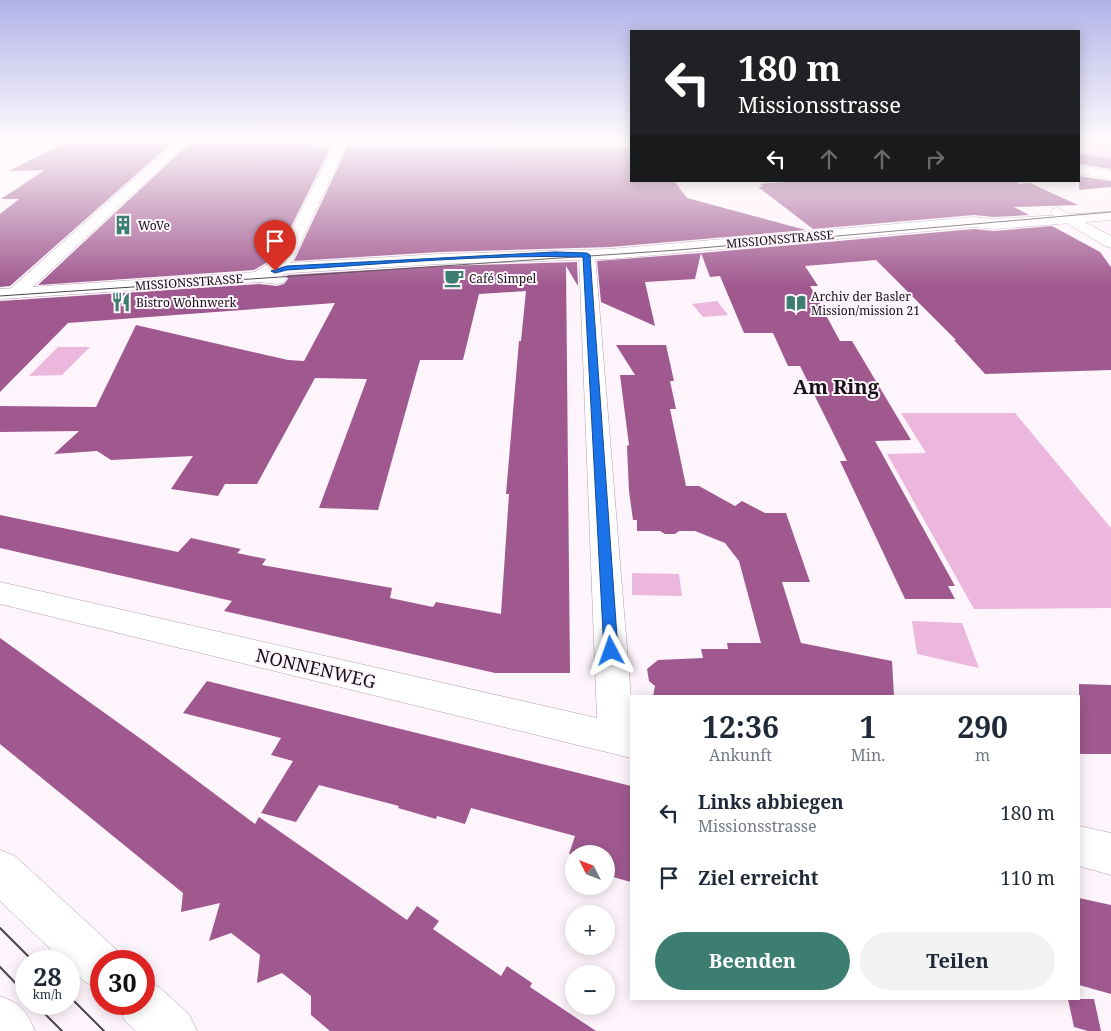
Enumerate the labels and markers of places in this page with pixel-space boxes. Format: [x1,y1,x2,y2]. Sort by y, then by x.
building icon: WoVe [112,214,134,236]
place label: WoVe [138,217,170,234]
pin [254,220,296,271]
cafe icon: Café Simpel [443,267,465,289]
place label: Café Simpel [469,270,537,287]
place label: Archiv der Basler Mission/mission 21 [811,288,920,319]
restaurant icon: Bistro Wohnwerk [110,291,132,313]
library icon: Archiv der Basler Mission/mission 21 [785,292,807,314]
place label: Bistro Wohnwerk [136,294,238,311]

